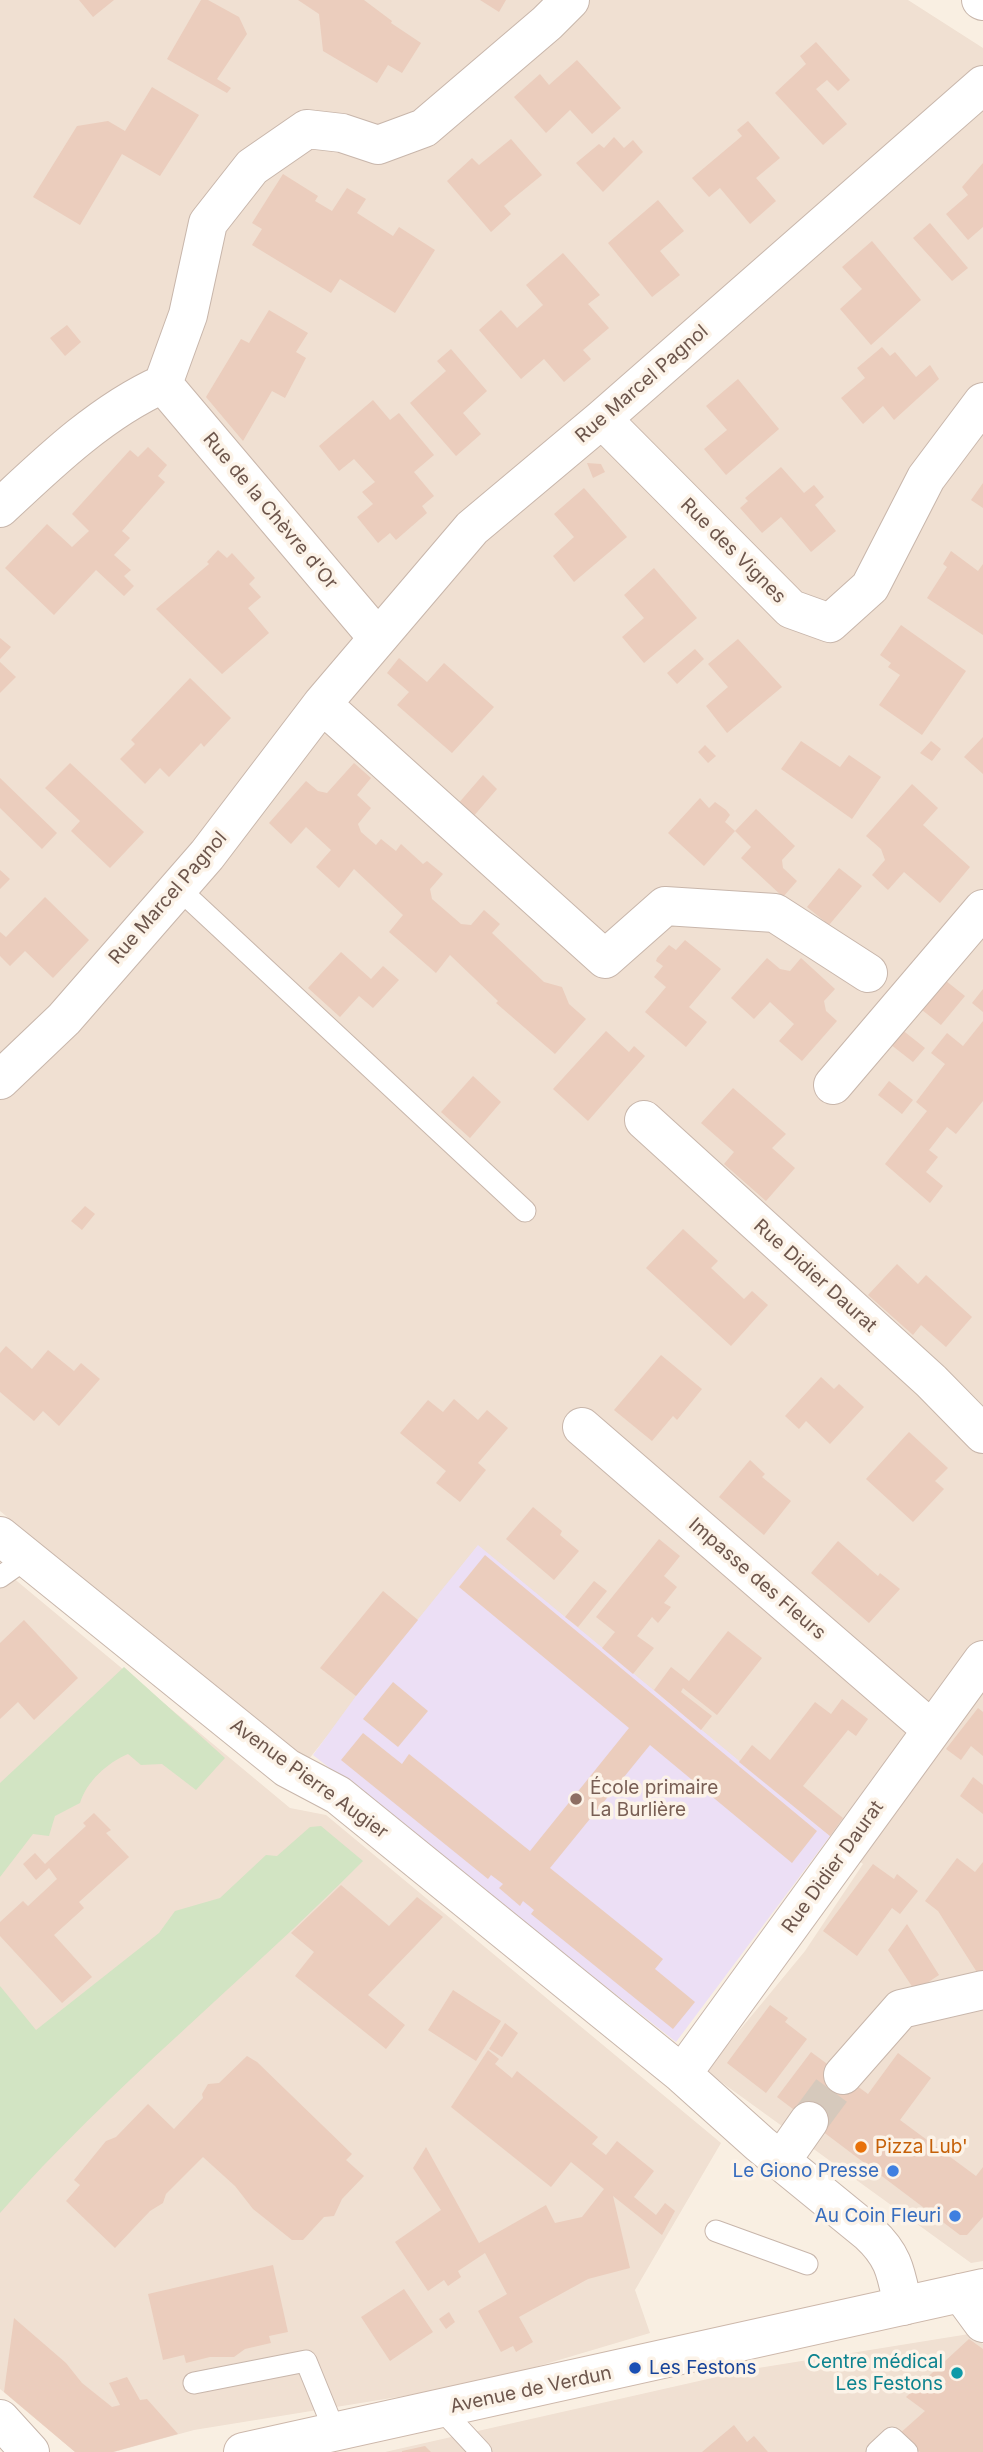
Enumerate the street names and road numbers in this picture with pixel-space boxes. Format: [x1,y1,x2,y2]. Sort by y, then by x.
street label: Rue Marcel Pagnol [571,320,713,448]
street label: Rue de la Chèvre d'Or [198,428,342,594]
street label: Rue des Vignes [676,494,790,608]
street label: Rue Marcel Pagnol [104,827,232,969]
street label: Rue Didier Daurat [749,1215,881,1337]
street label: Impasse des Fleurs [684,1513,830,1645]
street label: Avenue Pierre Augier [226,1714,392,1844]
street label: Rue Didier Daurat [777,1797,889,1937]
street label: Avenue de Verdun [448,2362,614,2418]

